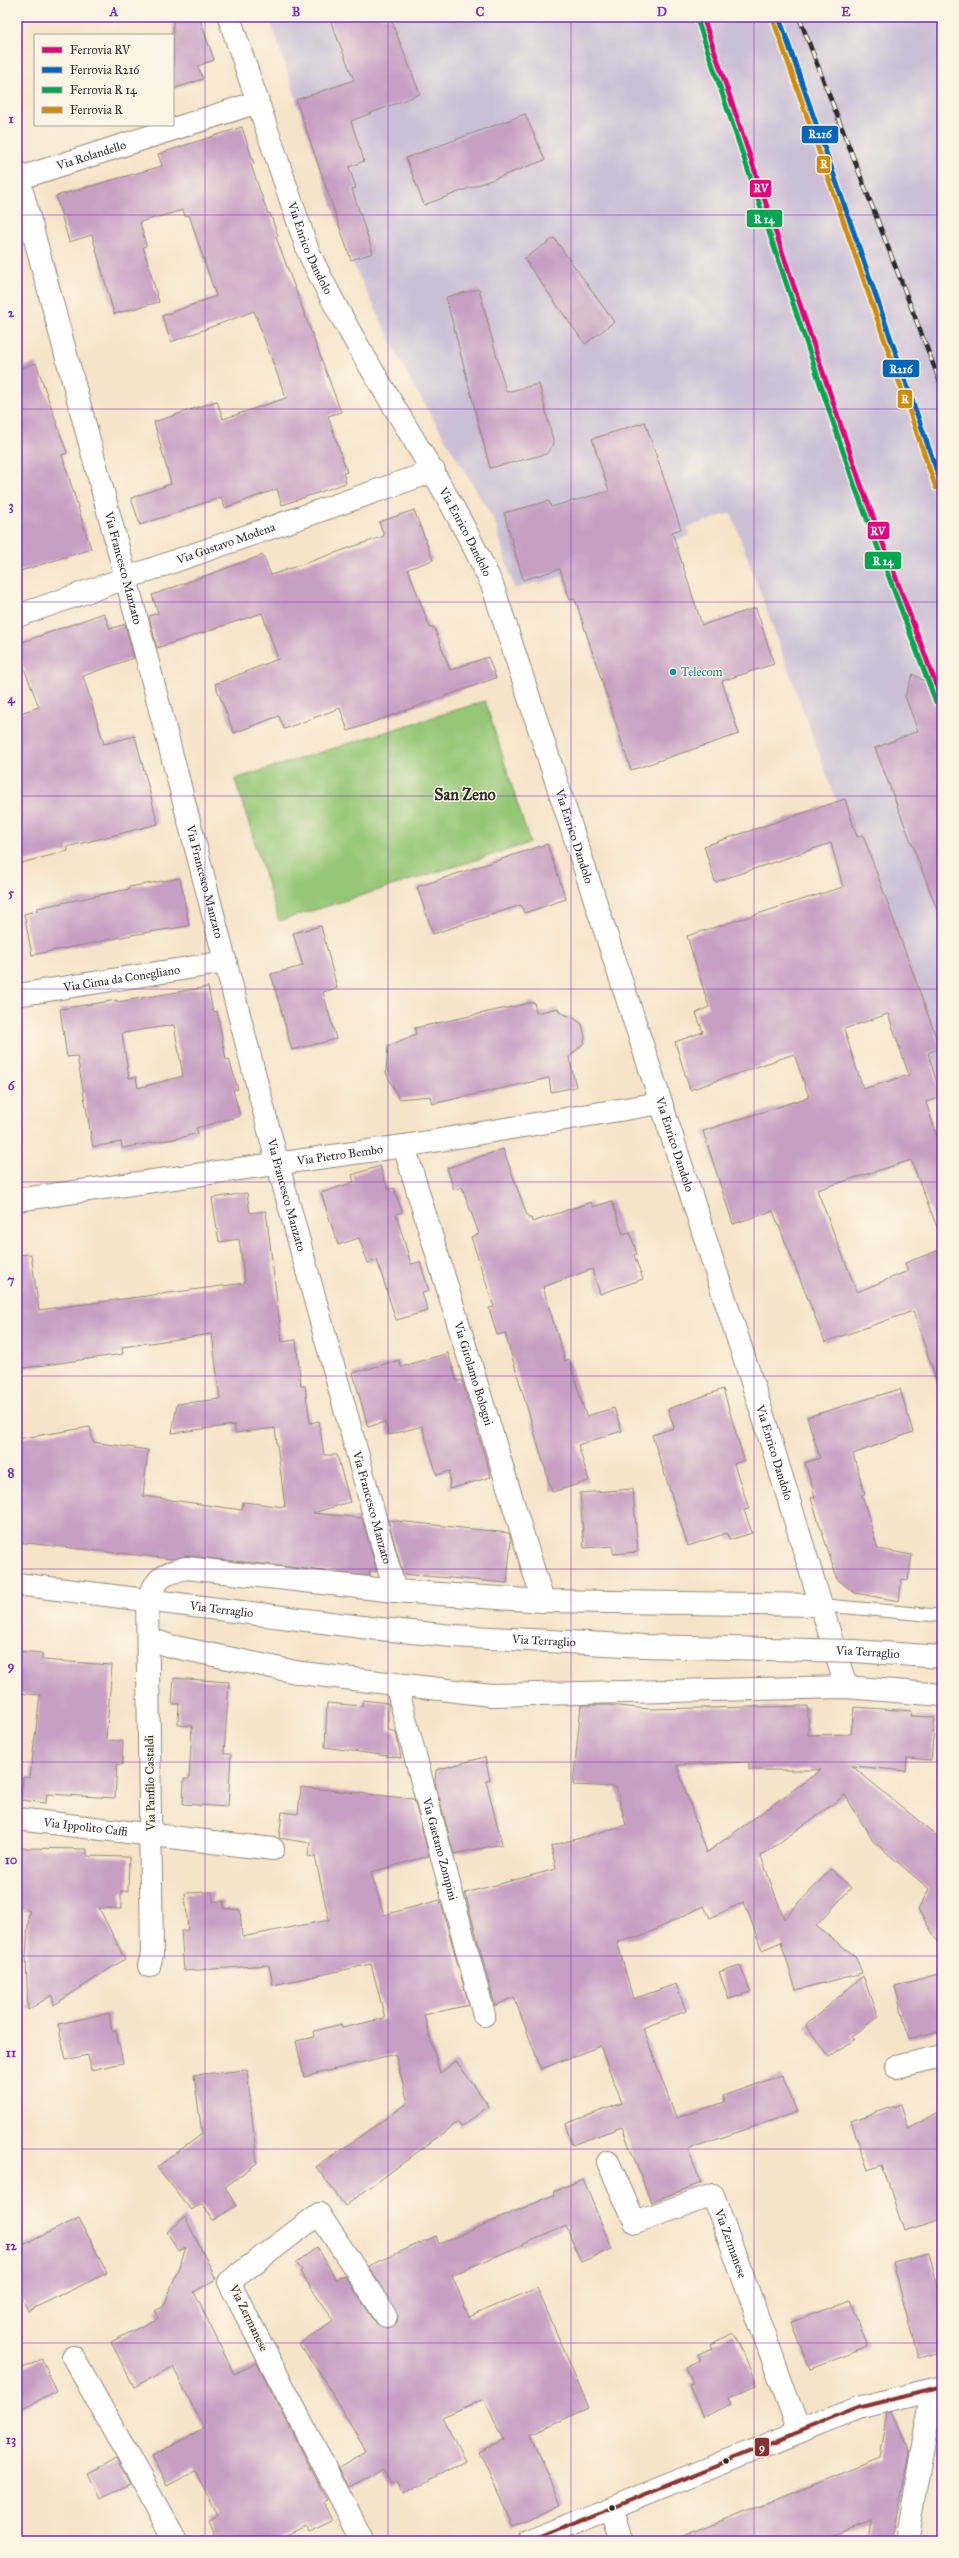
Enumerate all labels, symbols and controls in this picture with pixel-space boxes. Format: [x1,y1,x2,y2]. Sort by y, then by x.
text: A [109,4,119,20]
text: B [292,4,301,20]
text: C [476,4,485,20]
text: D [657,4,667,20]
text: E [841,4,851,20]
legend [34,34,174,126]
text: Ferrovia RV [70,43,131,57]
text: Ferrovia R216 [70,63,140,77]
text: Ferrovia R 14 [70,83,137,97]
text: Ferrovia R [70,103,123,117]
text: 1 [8,111,14,127]
line badge: R216 [801,125,839,144]
text: R216 [808,128,833,141]
street label: Via Rolandello [54,138,128,173]
line badge: R [816,155,831,174]
text: R [820,158,829,171]
line badge: RV [749,179,772,198]
text: RV [754,182,770,195]
street label: Via Enrico Dandolo [285,199,335,297]
line badge: R 14 [746,209,783,228]
text: R 14 [754,213,775,227]
text: 2 [8,305,15,321]
line badge: R216 [882,359,920,378]
text: R216 [889,363,914,376]
line badge: R [897,389,913,409]
text: R [901,393,910,406]
street label: Via Enrico Dandolo [436,484,494,579]
text: 3 [8,498,14,514]
street label: Via Francesco Manzato [101,509,145,626]
street label: Via Gustavo Modena [174,520,278,567]
line badge: RV [867,521,890,540]
text: RV [871,525,887,538]
line badge: R 14 [864,551,902,570]
text: R 14 [873,555,894,569]
place label: Telecom [681,665,723,679]
marker: Telecom [668,667,678,677]
text: 4 [7,691,15,707]
district label: San Zeno [434,785,496,804]
street label: Via Enrico Dandolo [552,786,596,885]
street label: Via Francesco Manzato [183,823,226,940]
text: 5 [8,885,15,901]
street label: Via Cima da Conegliano [61,962,181,995]
text: 6 [8,1078,16,1094]
street label: Via Enrico Dandolo [652,1094,696,1193]
street label: Via Francesco Manzato [264,1136,308,1253]
street label: Via Pietro Bembo [295,1142,384,1168]
text: 7 [8,1272,15,1288]
street label: Via Girolamo Bologni [451,1319,496,1428]
street label: Via Enrico Dandolo [753,1403,795,1502]
street label: Via Francesco Manzato [350,1449,394,1565]
text: 8 [8,1465,15,1481]
street label: Via Terraglio [188,1598,254,1620]
street label: Via Terraglio [511,1632,576,1650]
street label: Via Terraglio [835,1644,900,1661]
text: 9 [8,1658,15,1674]
street label: Via Panfilo Castaldi [142,1734,158,1832]
street label: Via Gaetano Zompini [419,1795,460,1903]
street label: Via Ippolito Caffi [42,1815,129,1839]
text: 10 [5,1852,18,1868]
text: 11 [6,2045,16,2061]
street label: Via Zermanese [711,2206,750,2280]
text: 12 [5,2238,17,2254]
street label: Via Zermanese [226,2282,271,2354]
text: 13 [6,2432,16,2448]
line badge: 9 [754,2437,770,2457]
text: 9 [759,2441,765,2455]
unlabelled marker [721,2456,731,2466]
unlabelled marker [607,2503,617,2513]

